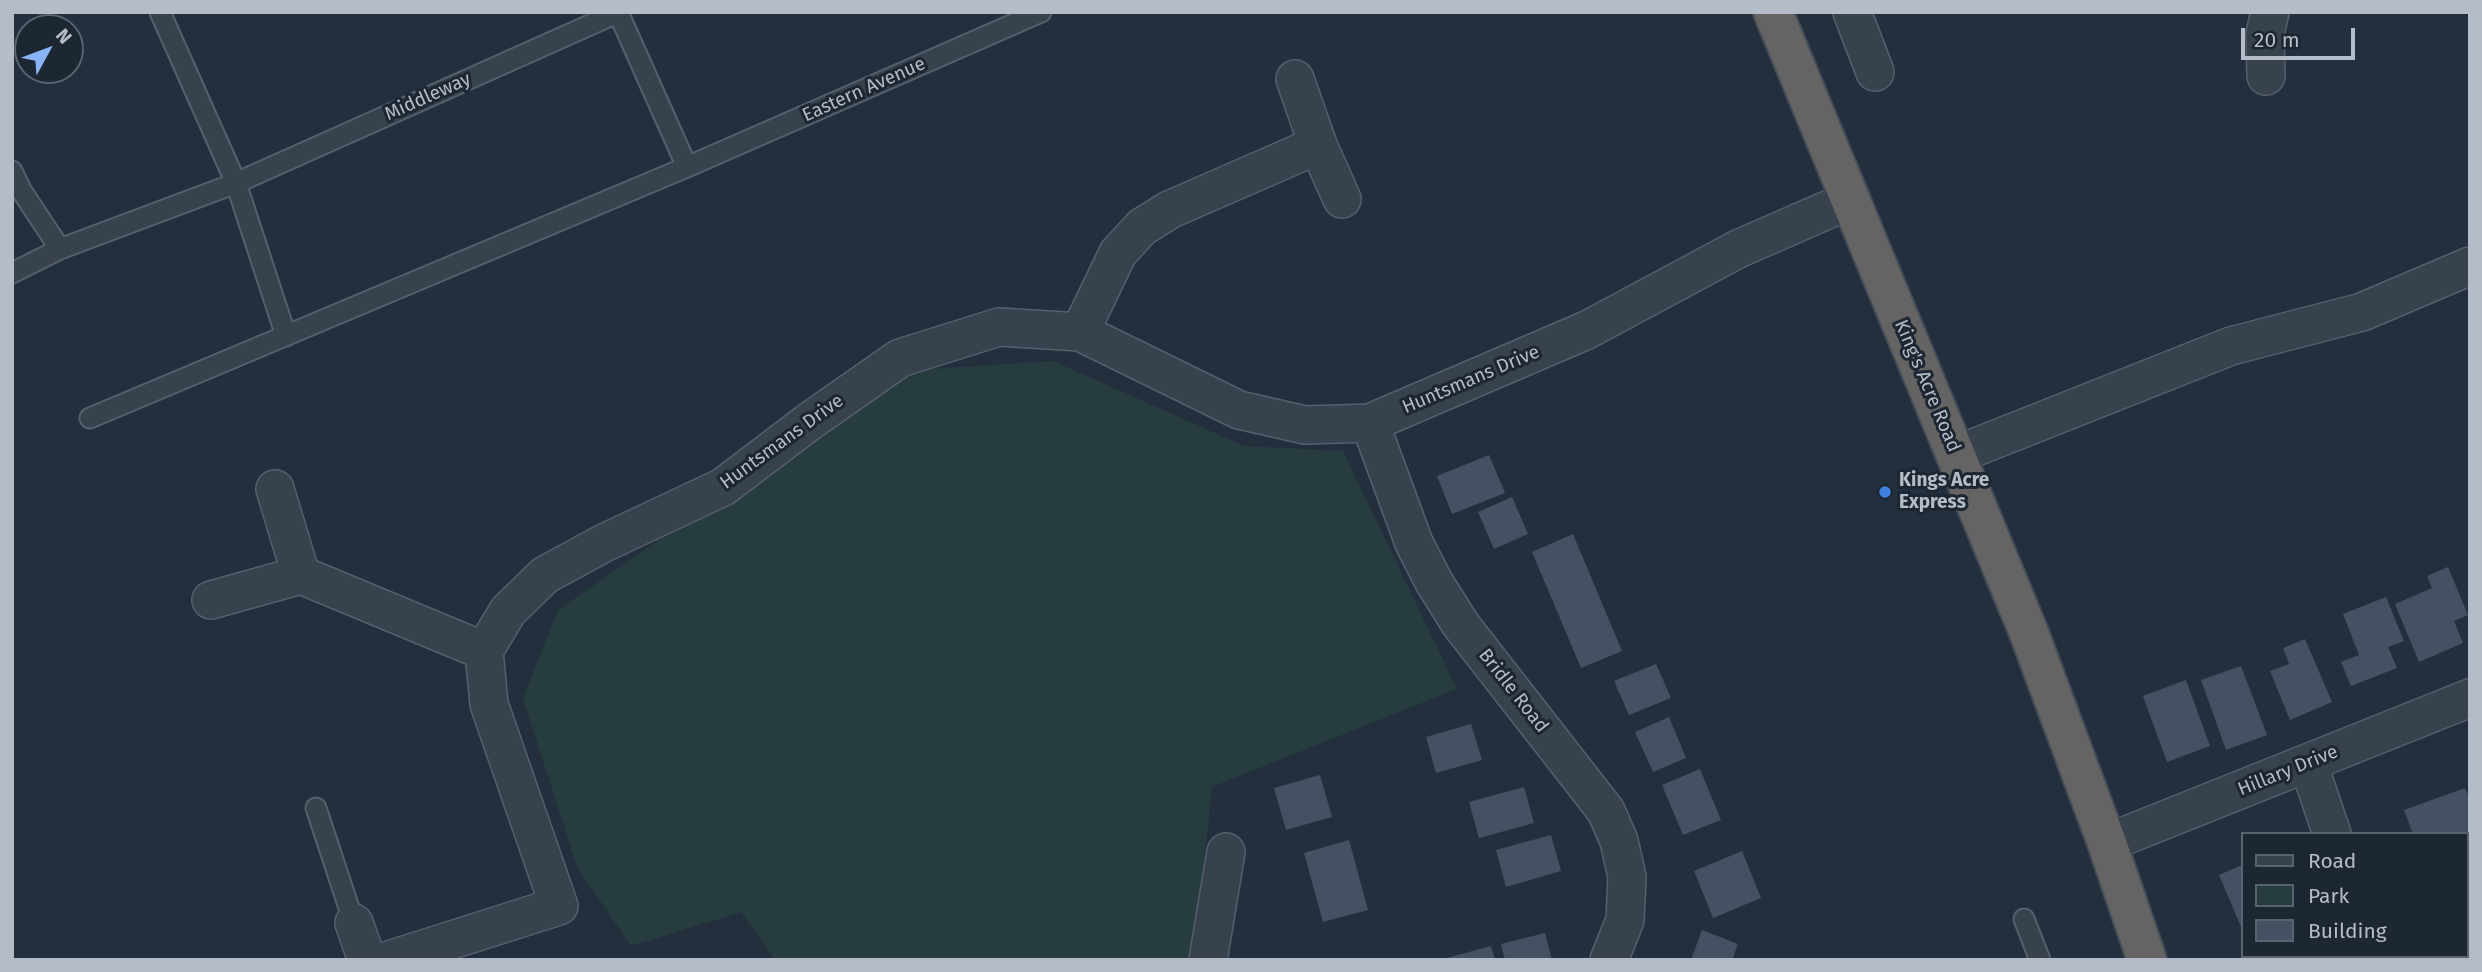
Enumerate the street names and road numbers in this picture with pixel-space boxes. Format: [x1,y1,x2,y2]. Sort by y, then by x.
street label: Eastern Avenue [799,53,929,127]
street label: Middleway [382,68,474,126]
street label: King's Acre Road [1889,316,1965,456]
street label: Huntsmans Drive [1399,341,1543,419]
street label: Huntsmans Drive [716,390,848,494]
street label: Bridle Road [1473,644,1553,738]
street label: Hillary Drive [2235,741,2341,801]

